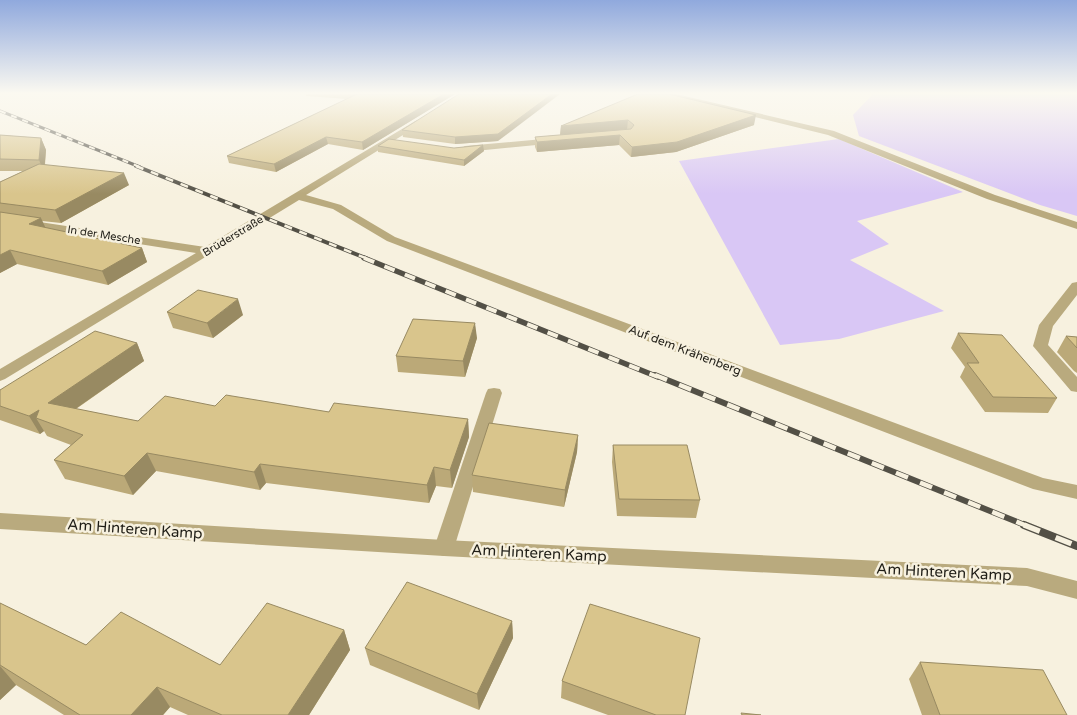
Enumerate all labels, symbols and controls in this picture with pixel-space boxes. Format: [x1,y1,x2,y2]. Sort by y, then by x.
street label: Brüderstraße [200,213,266,259]
street label: In der Mesche [67,223,141,247]
street label: Auf dem Krähenberg [627,322,743,378]
street label: Am Hinteren Kamp [67,515,203,543]
street label: Am Hinteren Kamp [471,540,607,566]
street label: Am Hinteren Kamp [876,559,1012,585]

